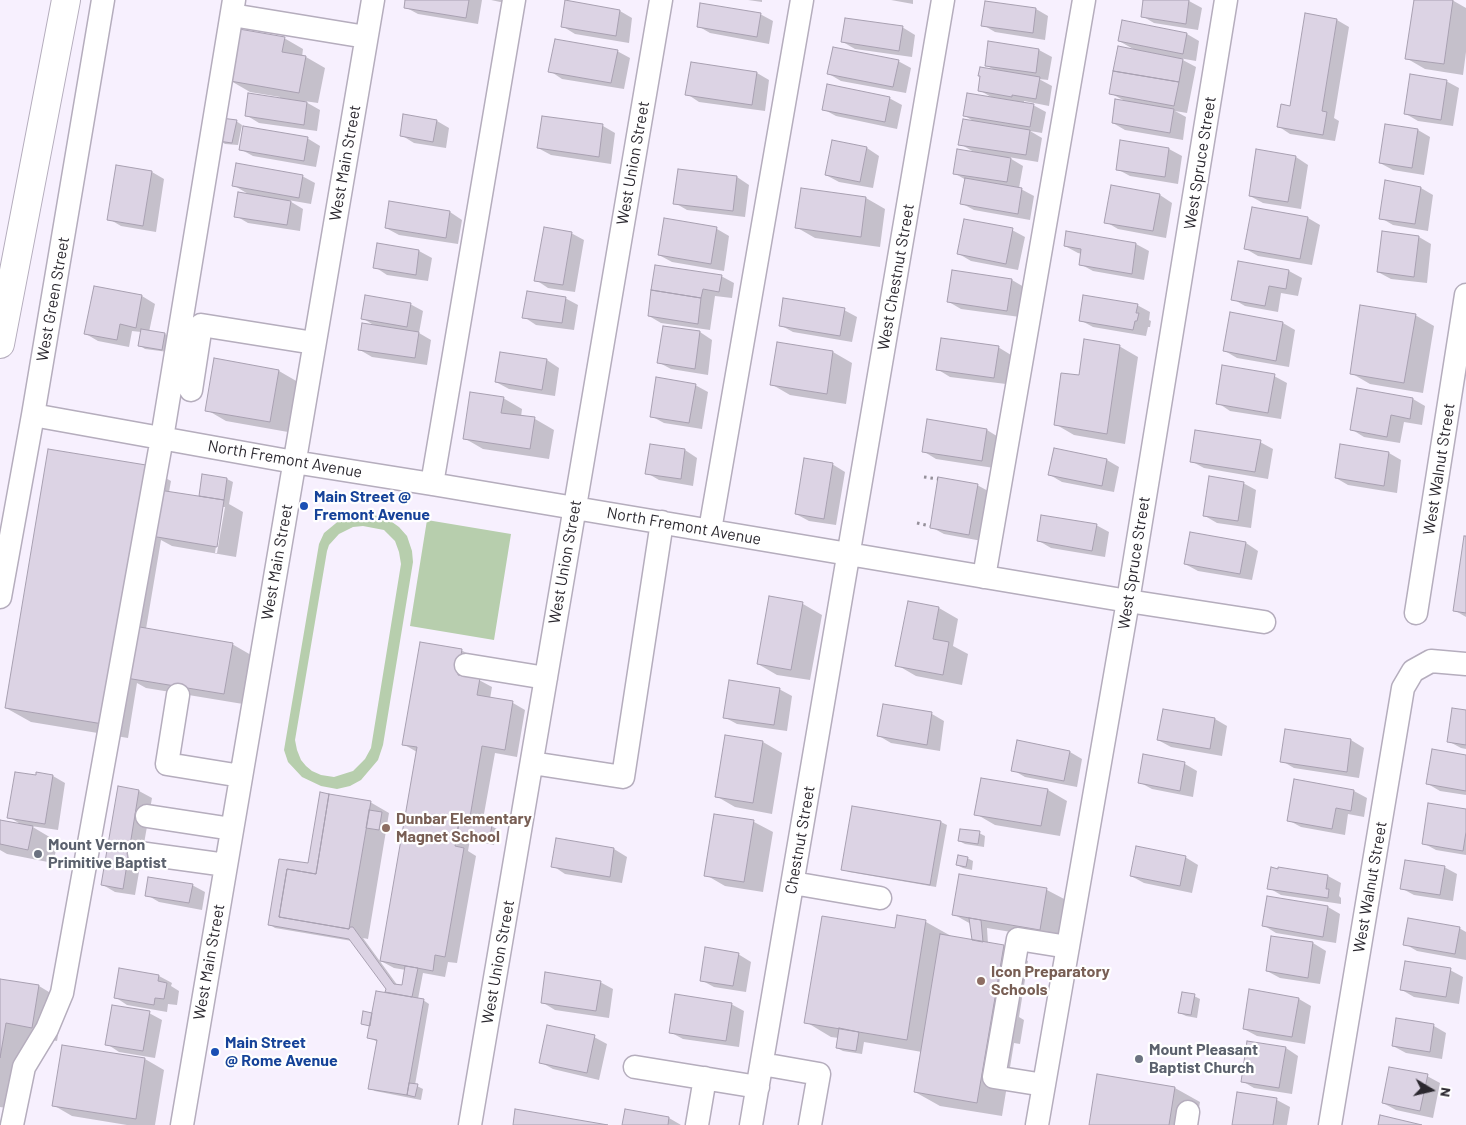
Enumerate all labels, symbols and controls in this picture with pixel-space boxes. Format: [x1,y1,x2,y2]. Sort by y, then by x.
street label: West Spruce Street [1180,95,1220,231]
street label: West Union Street [613,99,653,227]
street label: West Main Street [325,103,365,223]
street label: West Chestnut Street [874,202,918,352]
street label: West Green Street [33,235,73,363]
street label: West Walnut Street [1419,402,1459,536]
street label: North Fremont Avenue [206,436,364,482]
place label: Main Street @ Fremont Avenue [314,487,430,525]
street label: West Spruce Street [1114,495,1154,631]
street label: West Union Street [545,498,585,626]
marker: Main Street @ Fremont Avenue [298,500,310,512]
street label: West Main Street [257,502,297,622]
street label: North Fremont Avenue [605,503,763,549]
street label: Chestnut Street [781,784,819,896]
place label: Dunbar Elementary Magnet School [396,809,532,847]
street label: West Walnut Street [1349,820,1391,954]
marker: Dunbar Elementary Magnet School [380,822,392,834]
place label: Mount Vernon Primitive Baptist [48,835,167,873]
marker: Mount Vernon Primitive Baptist [32,848,44,860]
street label: West Union Street [478,898,518,1026]
street label: West Main Street [189,902,229,1022]
place label: Icon Preparatory Schools [991,962,1110,1000]
marker: Icon Preparatory Schools [975,975,987,987]
place label: Main Street @ Rome Avenue [225,1033,338,1071]
place label: Mount Pleasant Baptist Church [1149,1040,1258,1078]
marker: Main Street @ Rome Avenue [209,1046,221,1058]
marker: Mount Pleasant Baptist Church [1133,1053,1145,1065]
north arrow [1406,1065,1456,1115]
text: N [1437,1086,1455,1098]

